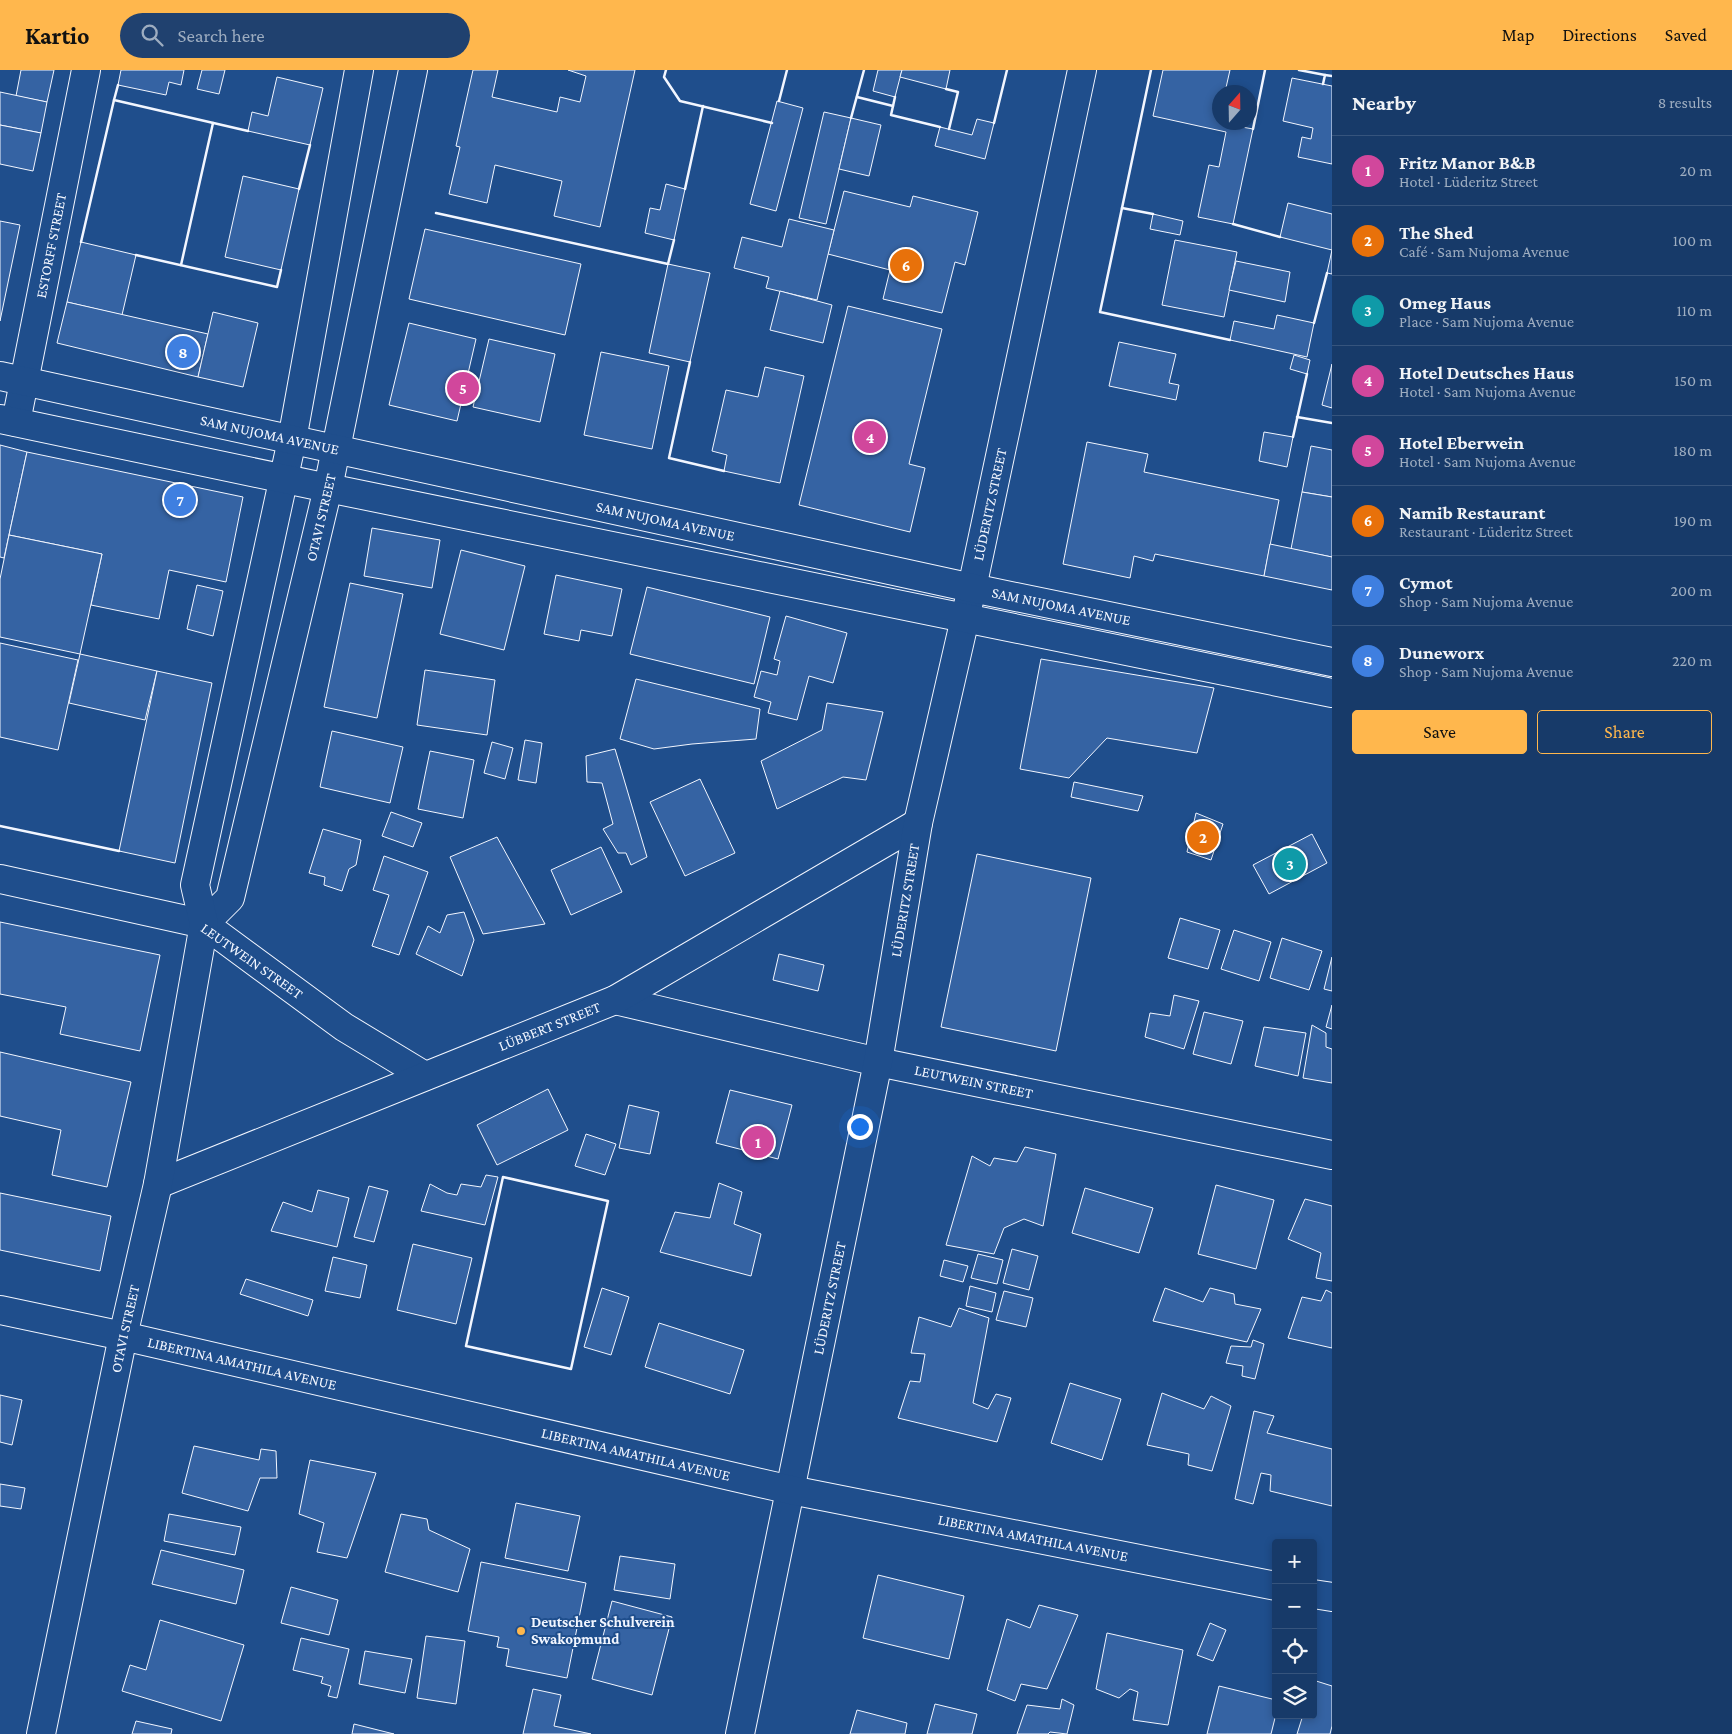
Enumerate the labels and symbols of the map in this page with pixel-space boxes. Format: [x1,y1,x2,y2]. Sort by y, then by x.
north arrow [1212,85,1257,130]
street label: ESTORFF STREET [33,191,69,300]
pin: 6 [890,246,922,284]
pin: 8 [167,333,199,371]
pin: 5 [447,369,479,407]
street label: SAM NUJOMA AVENUE [199,412,340,458]
pin: 4 [854,418,886,456]
street label: LÜDERITZ STREET [970,446,1010,562]
street label: OTAVI STREET [303,472,339,563]
pin: 7 [164,481,196,519]
street label: SAM NUJOMA AVENUE [595,498,736,544]
street label: SAM NUJOMA AVENUE [990,584,1132,628]
pin: 2 [1187,818,1219,856]
street label: LÜDERITZ STREET [888,842,922,958]
pin: 3 [1274,845,1306,883]
street label: LEUTWEIN STREET [198,920,306,1002]
street label: LÜBBERT STREET [496,999,603,1054]
street label: LEUTWEIN STREET [913,1062,1034,1102]
your location [847,1114,873,1140]
pin: 1 [742,1123,774,1161]
street label: LÜDERITZ STREET [810,1240,849,1356]
street label: OTAVI STREET [108,1283,143,1374]
street label: LIBERTINA AMATHILA AVENUE [146,1334,338,1393]
street label: LIBERTINA AMATHILA AVENUE [540,1425,732,1484]
street label: LIBERTINA AMATHILA AVENUE [937,1511,1129,1565]
place label: Deutscher Schulverein Swakopmund [531,1614,675,1647]
marker: Deutscher Schulverein Swakopmund [515,1625,527,1637]

